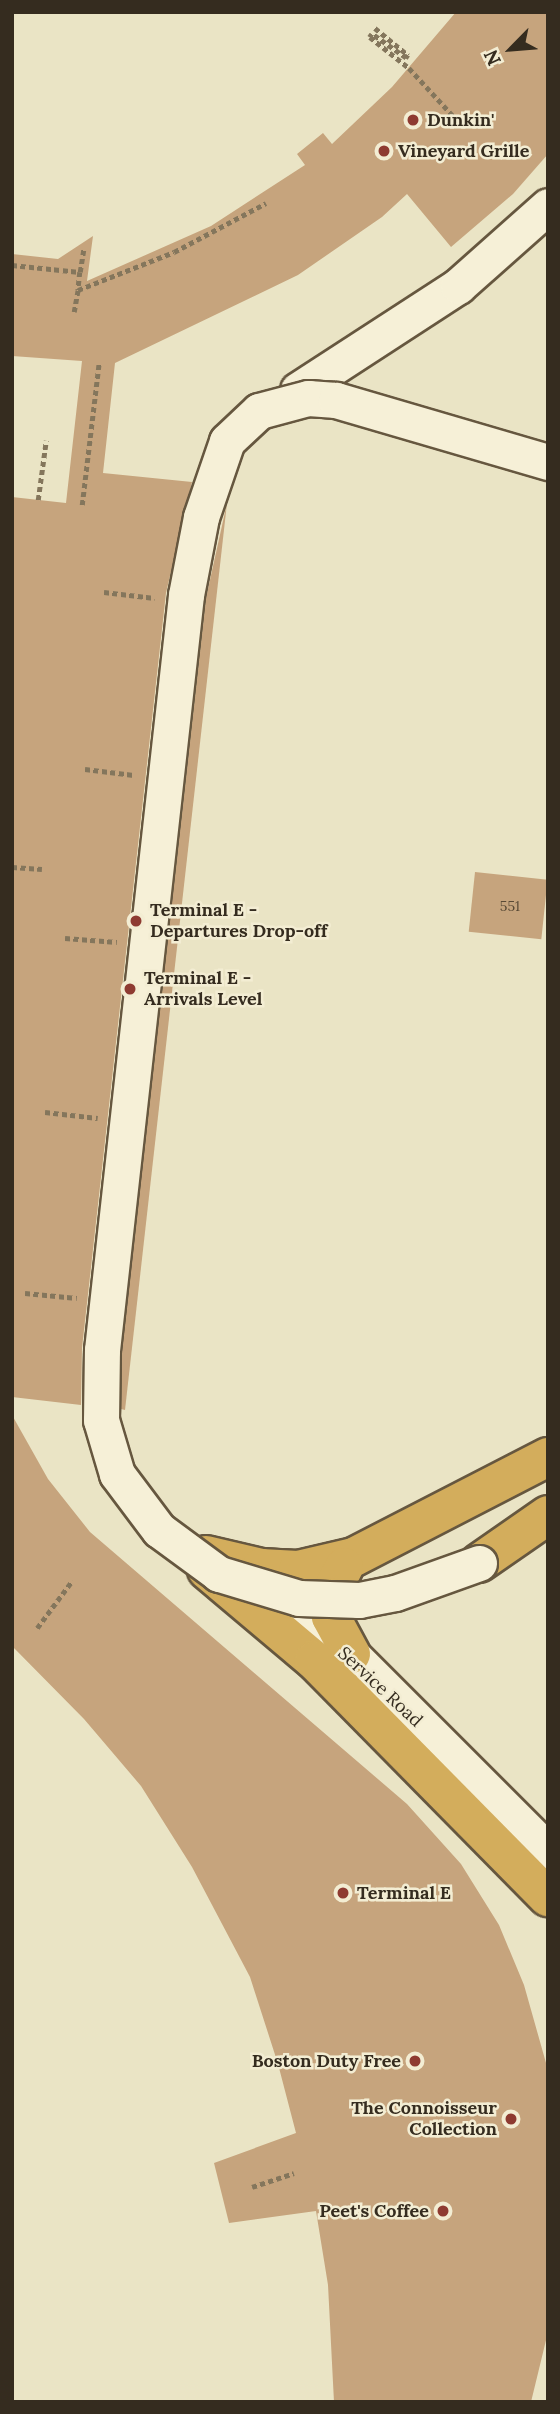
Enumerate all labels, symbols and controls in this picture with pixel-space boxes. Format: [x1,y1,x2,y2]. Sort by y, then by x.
north arrow [476,14,546,84]
text: N [478,46,506,70]
place label: Dunkin' [427,109,494,131]
marker: Dunkin' [405,112,421,128]
place label: Vineyard Grille [398,140,529,162]
marker: Vineyard Grille [376,143,392,159]
house number: 551 [500,898,520,914]
place label: Terminal E - Departures Drop-off [150,900,327,942]
marker: Terminal E - Departures Drop-off [128,913,144,929]
place label: Terminal E - Arrivals Level [144,968,262,1010]
marker: Terminal E - Arrivals Level [122,981,138,997]
street label: Service Road [333,1642,427,1732]
place label: Terminal E [357,1882,451,1904]
marker: Terminal E [335,1885,351,1901]
place label: Boston Duty Free [252,2050,401,2072]
marker: Boston Duty Free [407,2053,423,2069]
place label: The Connoisseur Collection [351,2098,497,2140]
marker: The Connoisseur Collection [503,2111,519,2127]
place label: Peet's Coffee [319,2200,429,2222]
marker: Peet's Coffee [435,2203,451,2219]

